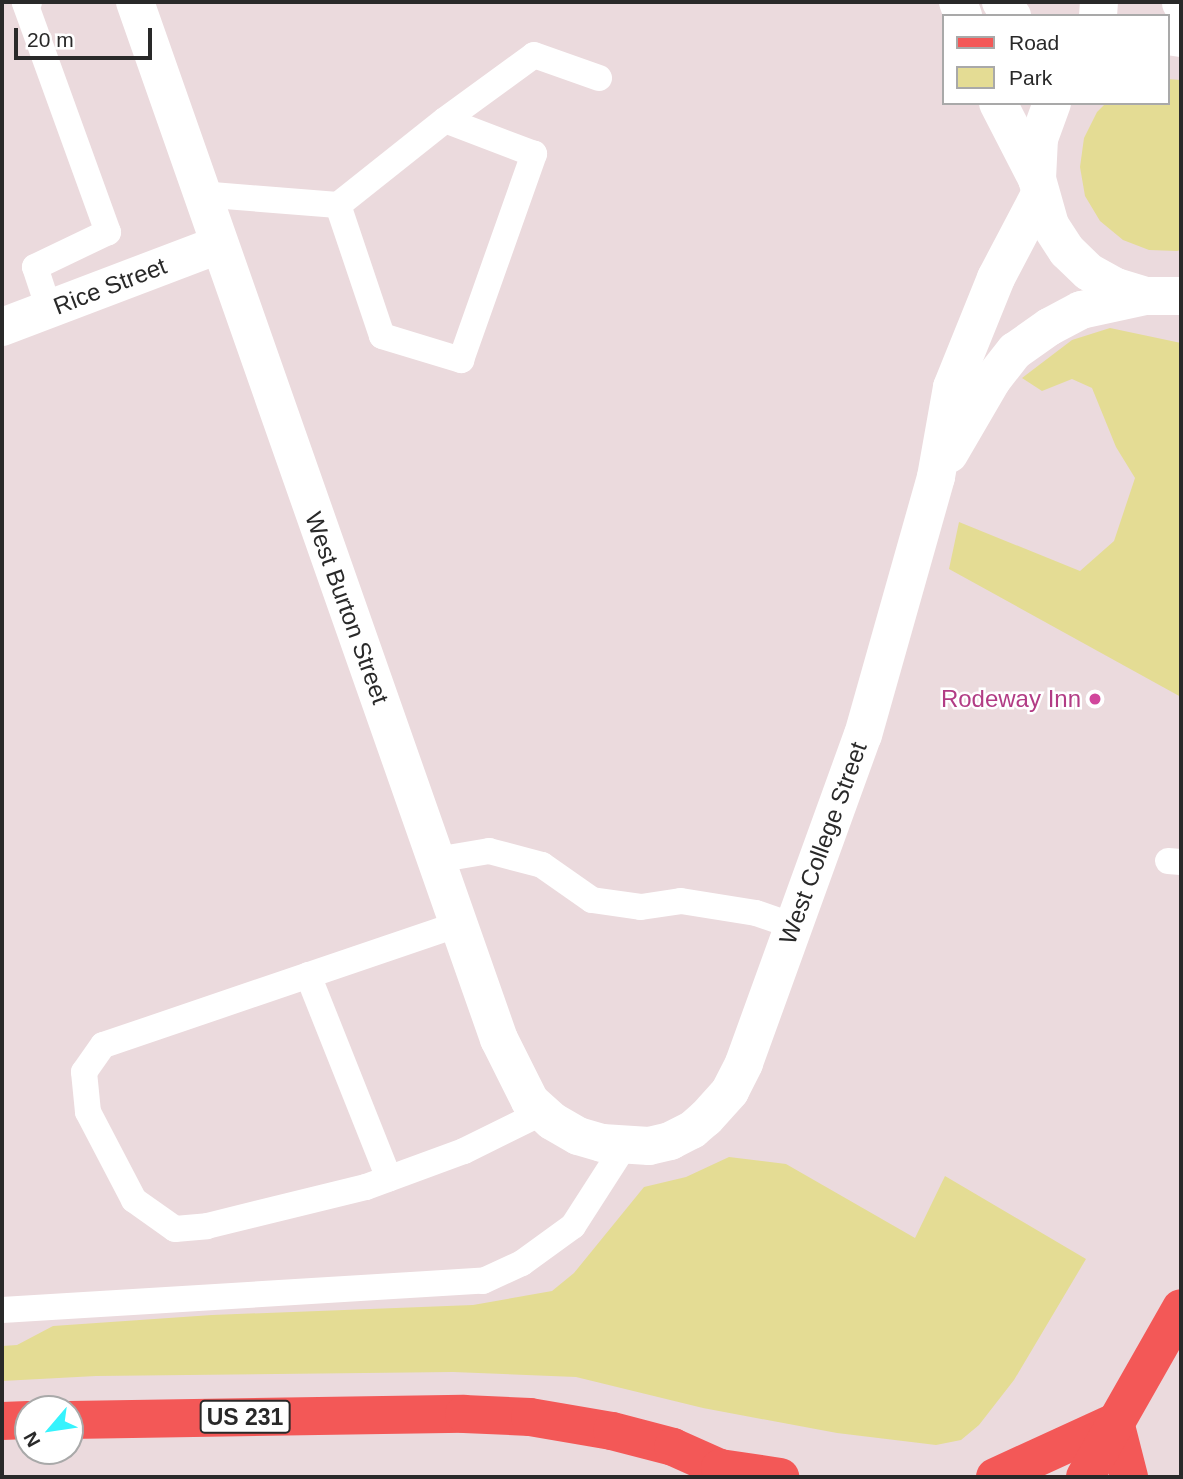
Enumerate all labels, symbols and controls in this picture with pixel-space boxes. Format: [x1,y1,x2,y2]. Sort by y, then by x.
scale bar [18,14,156,58]
legend [942,14,1169,105]
text: 20 m [27,28,74,51]
text: Road [1009,31,1059,54]
text: Park [1009,66,1052,89]
street label: Rice Street [49,251,171,321]
street label: West Burton Street [299,508,395,708]
place label: Rodeway Inn [941,685,1081,713]
marker: Rodeway Inn [1087,691,1103,707]
street label: West College Street [773,738,873,948]
north arrow [14,1395,84,1465]
road number: US 231 [200,1398,290,1436]
text: N [19,1428,44,1451]

